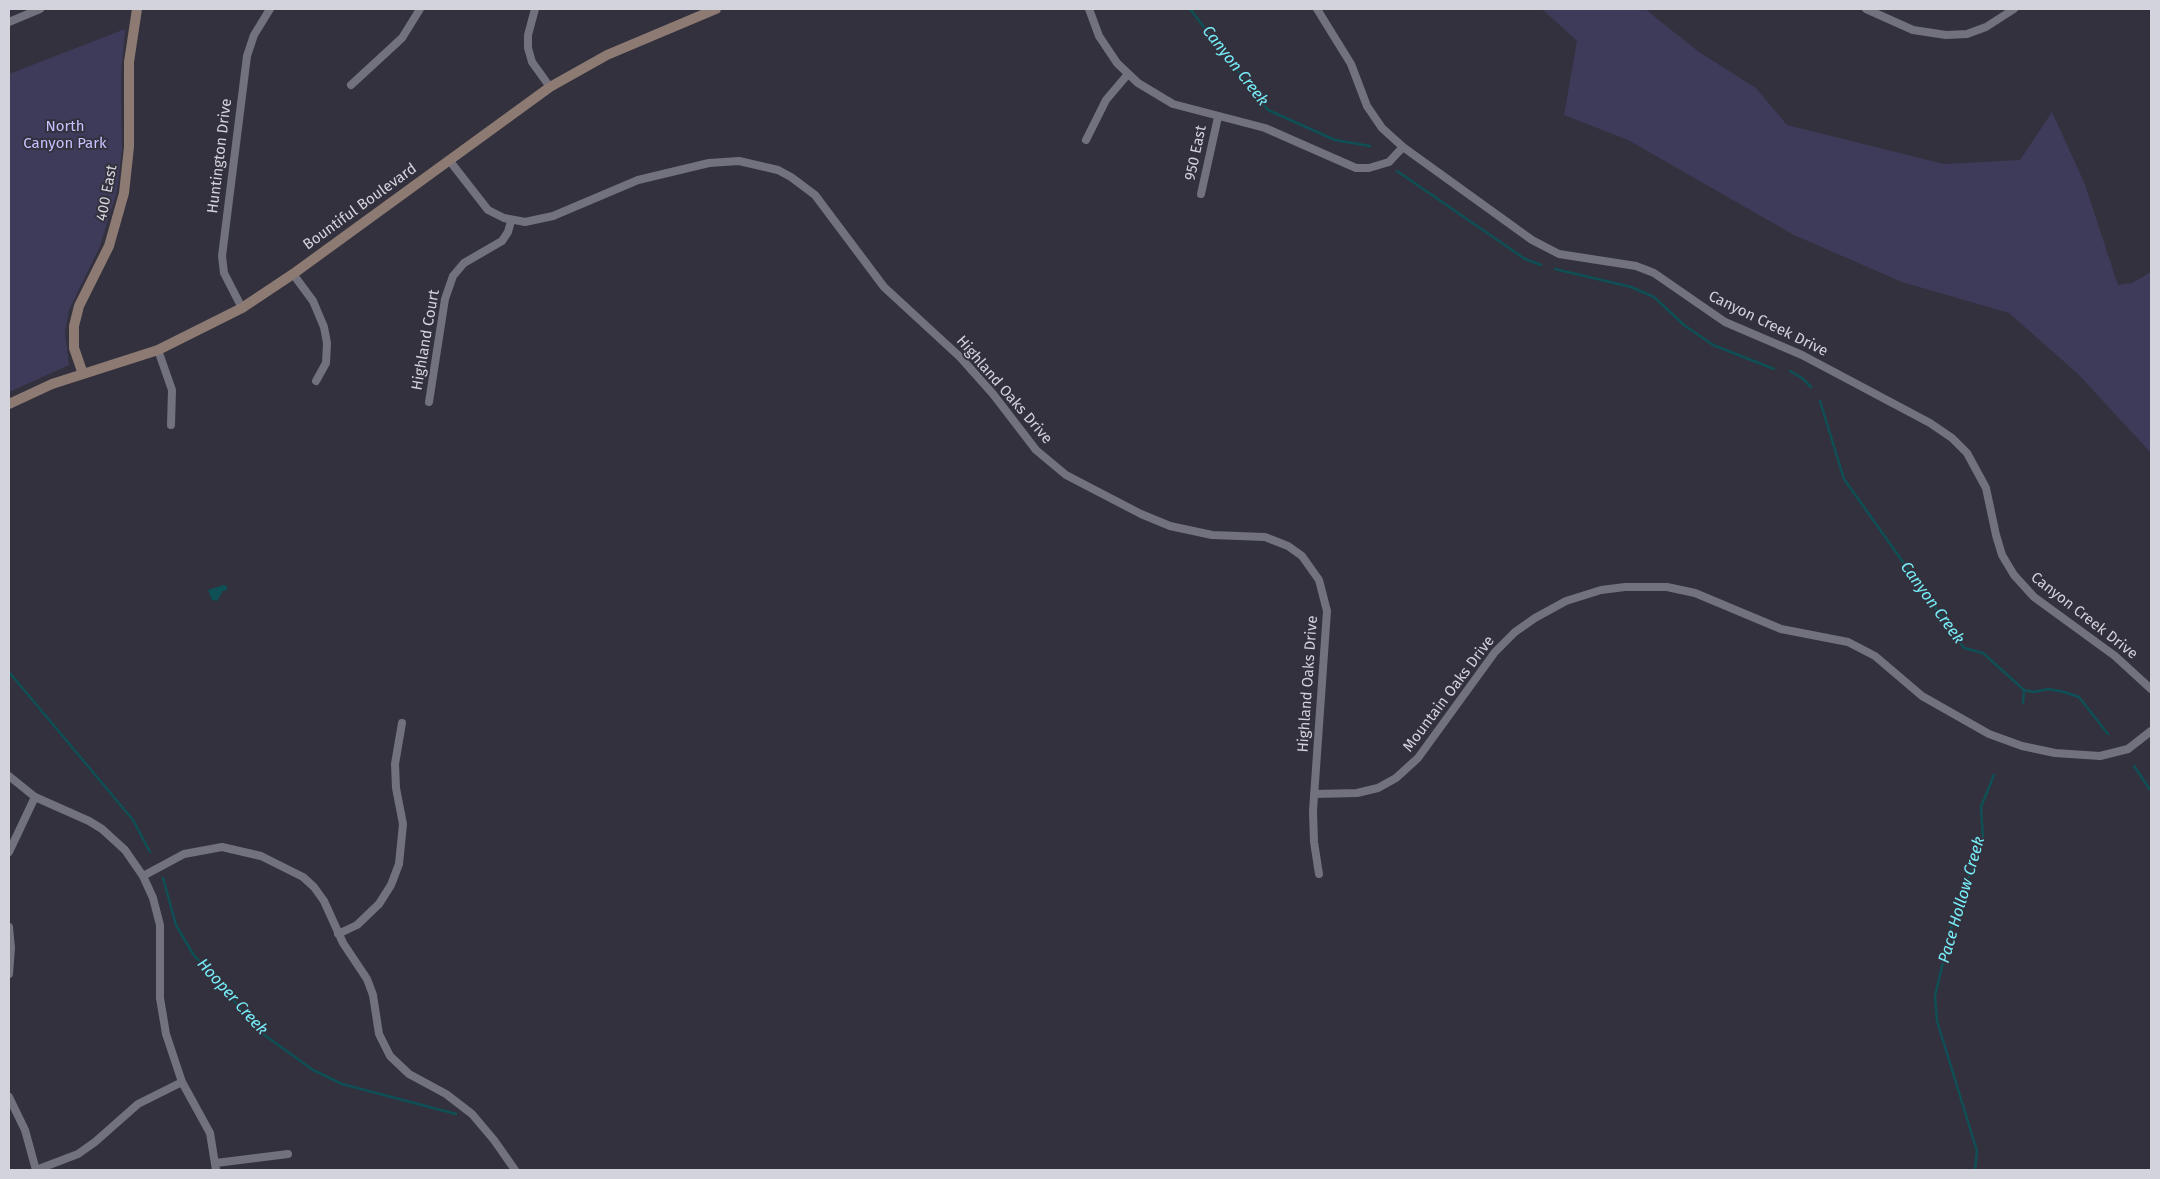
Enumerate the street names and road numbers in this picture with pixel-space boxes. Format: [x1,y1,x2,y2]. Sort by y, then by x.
street label: Huntington Drive [204,97,236,215]
street label: 950 East [1181,124,1211,182]
street label: Bountiful Boulevard [300,160,420,254]
street label: 400 East [93,163,121,223]
street label: Canyon Creek Drive [1705,287,1831,361]
street label: Highland Court [408,288,444,392]
street label: Highland Oaks Drive [952,332,1056,448]
street label: Canyon Creek Drive [2027,569,2141,663]
street label: Highland Oaks Drive [1294,615,1322,753]
street label: Mountain Oaks Drive [1400,632,1498,756]

